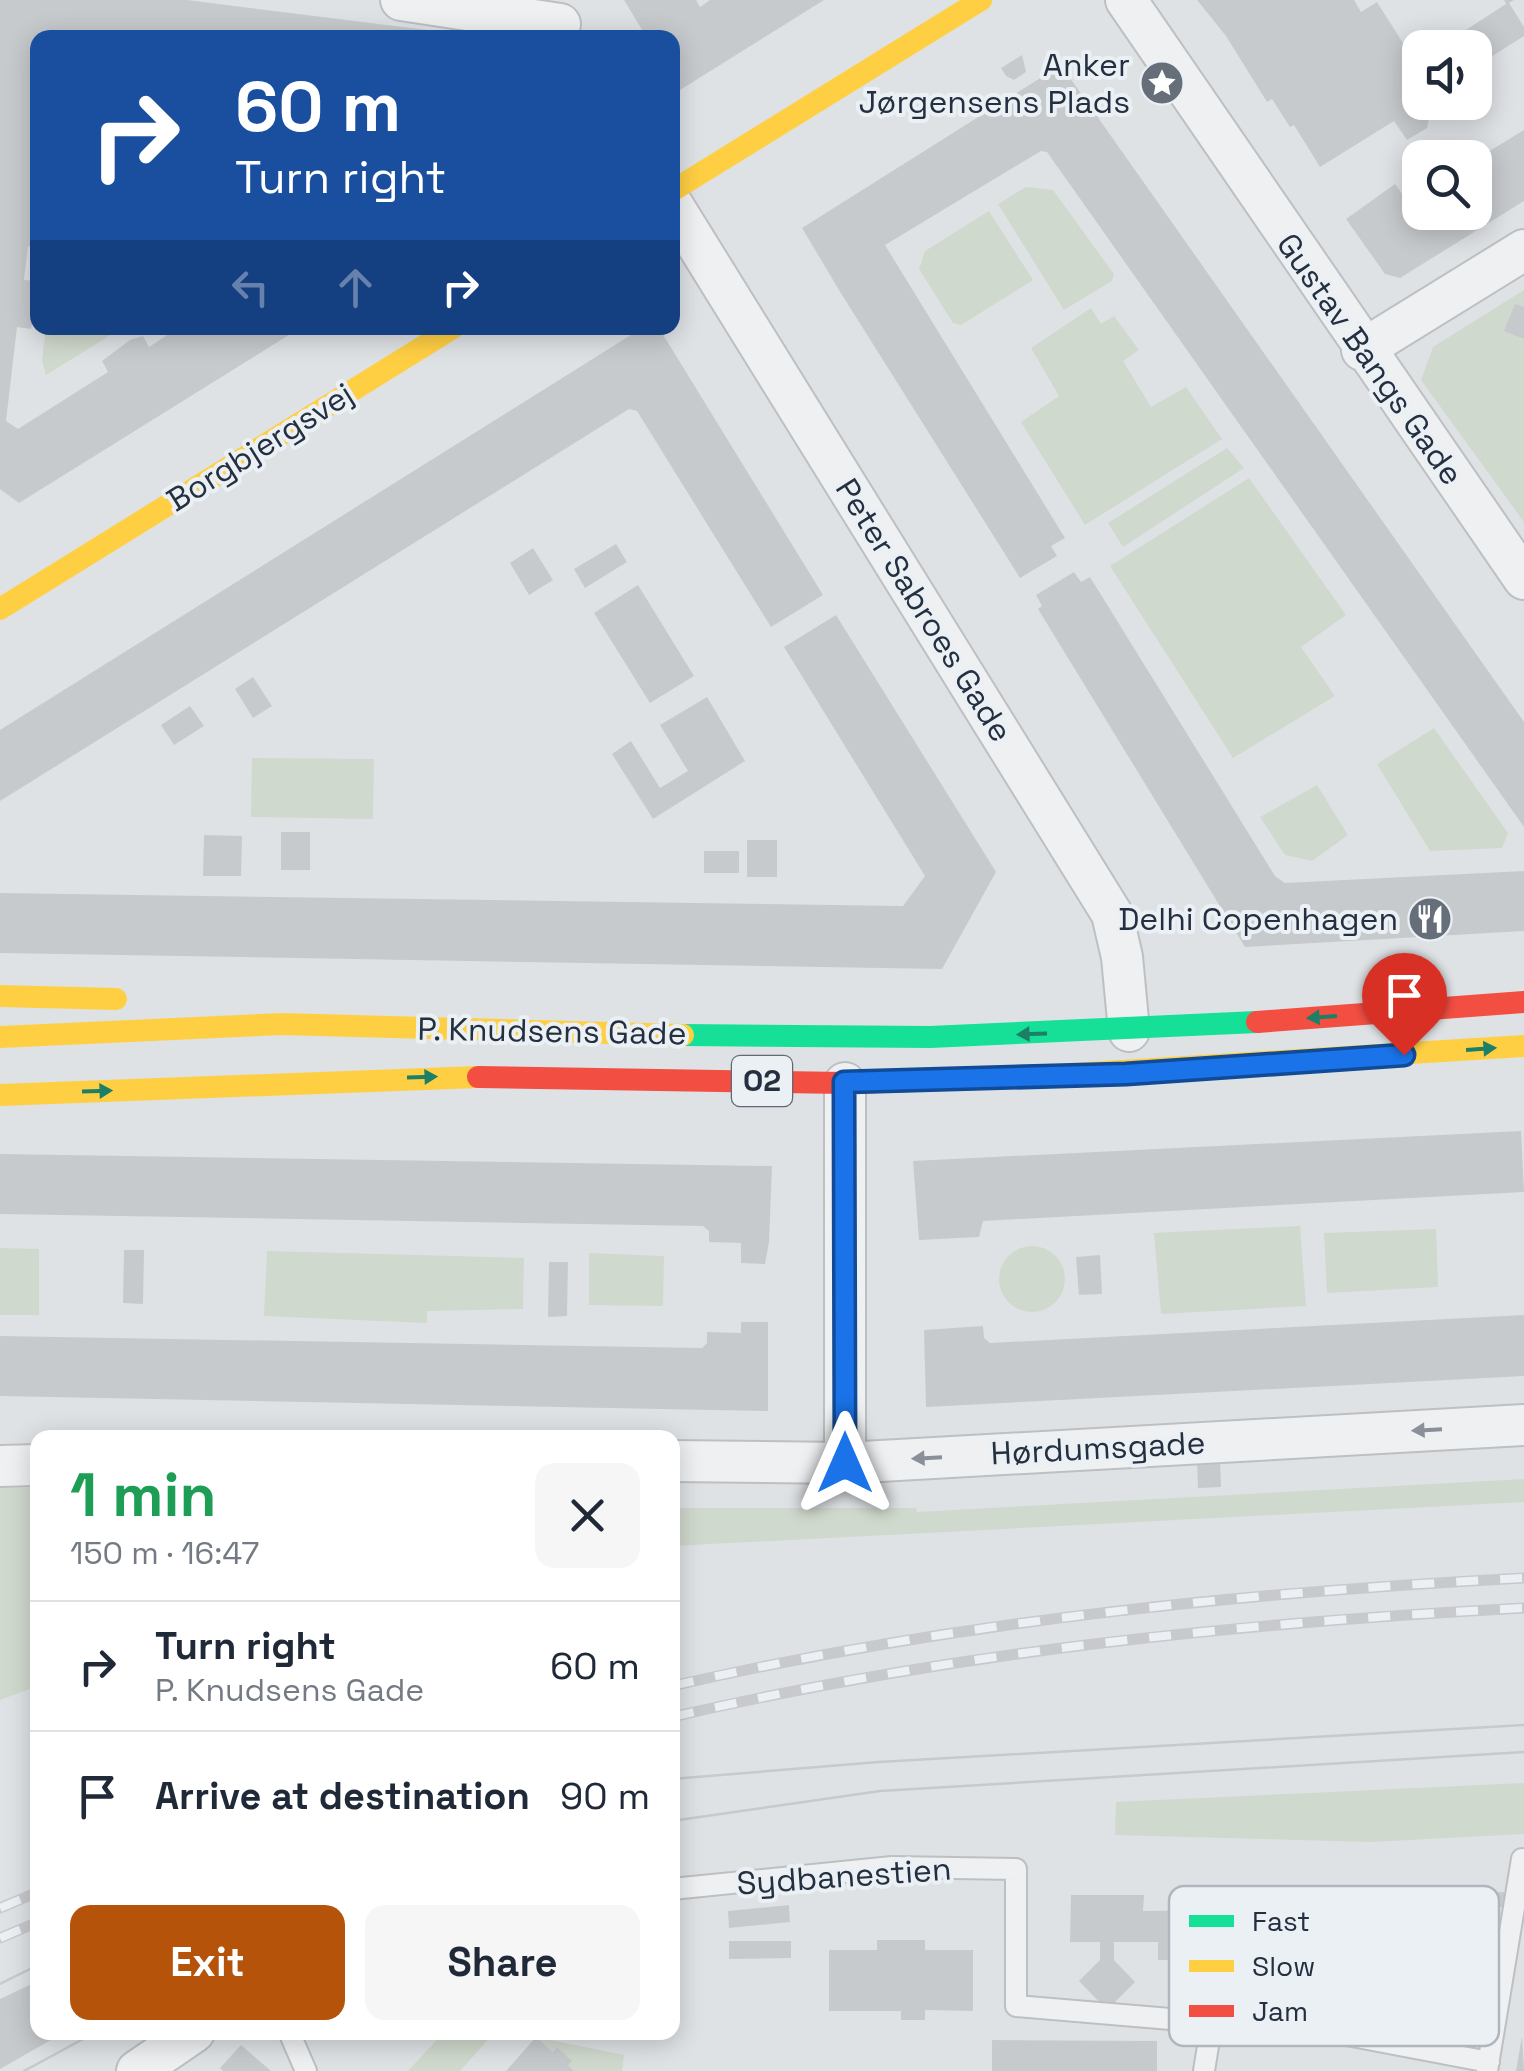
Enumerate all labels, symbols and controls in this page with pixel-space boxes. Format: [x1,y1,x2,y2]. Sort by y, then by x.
map controls [1402,30,1492,230]
button: sound [1402,30,1492,120]
place label: Anker Jørgensens Plads [858,45,1130,122]
place icon: Anker Jørgensens Plads [1139,60,1185,106]
text: 60 m [235,62,401,151]
icon: right [70,70,200,200]
button: search [1402,140,1492,230]
text: Turn right [235,149,446,206]
street label: Gustav Bangs Gade [1268,225,1472,493]
icon: left [223,260,278,315]
icon: ahead [328,260,383,315]
icon: right [433,260,488,315]
street label: Borgbjergsvej [159,374,361,520]
street label: Peter Sabroes Gade [827,471,1021,749]
restaurant icon: Delhi Copenhagen [1407,896,1453,942]
place label: Delhi Copenhagen [1118,899,1398,939]
pin [1362,953,1447,1056]
icon: arrive [1377,968,1432,1023]
street label: P. Knudsens Gade [417,1009,687,1053]
one-way arrow [1306,1009,1338,1025]
one-way arrow [1015,1027,1047,1043]
one-way arrow [1466,1041,1498,1057]
road number: O2 [732,1056,792,1106]
one-way arrow [407,1069,439,1085]
one-way arrow [82,1083,114,1099]
position arrow [793,1411,897,1515]
street label: Hørdumsgade [990,1422,1206,1474]
one-way arrow [1410,1422,1442,1438]
one-way arrow [911,1450,943,1466]
text: 1 min [70,1457,217,1534]
button: close [535,1463,640,1568]
text: 150 m · 16:47 [70,1533,259,1573]
text: Turn right [155,1622,336,1670]
icon: right [70,1639,125,1694]
text: 60 m [550,1642,640,1690]
text: P. Knudsens Gade [155,1670,424,1710]
icon: arrive [70,1769,125,1824]
text: Arrive at destination [155,1772,530,1820]
text: 90 m [560,1772,650,1820]
street label: Sydbanestien [735,1849,953,1903]
legend [1169,1886,1499,2046]
text: Fast [1252,1903,1310,1939]
button: Exit [70,1905,345,2020]
button: Share [365,1905,640,2020]
text: Slow [1252,1948,1315,1984]
text: Jam [1252,1993,1308,2029]

